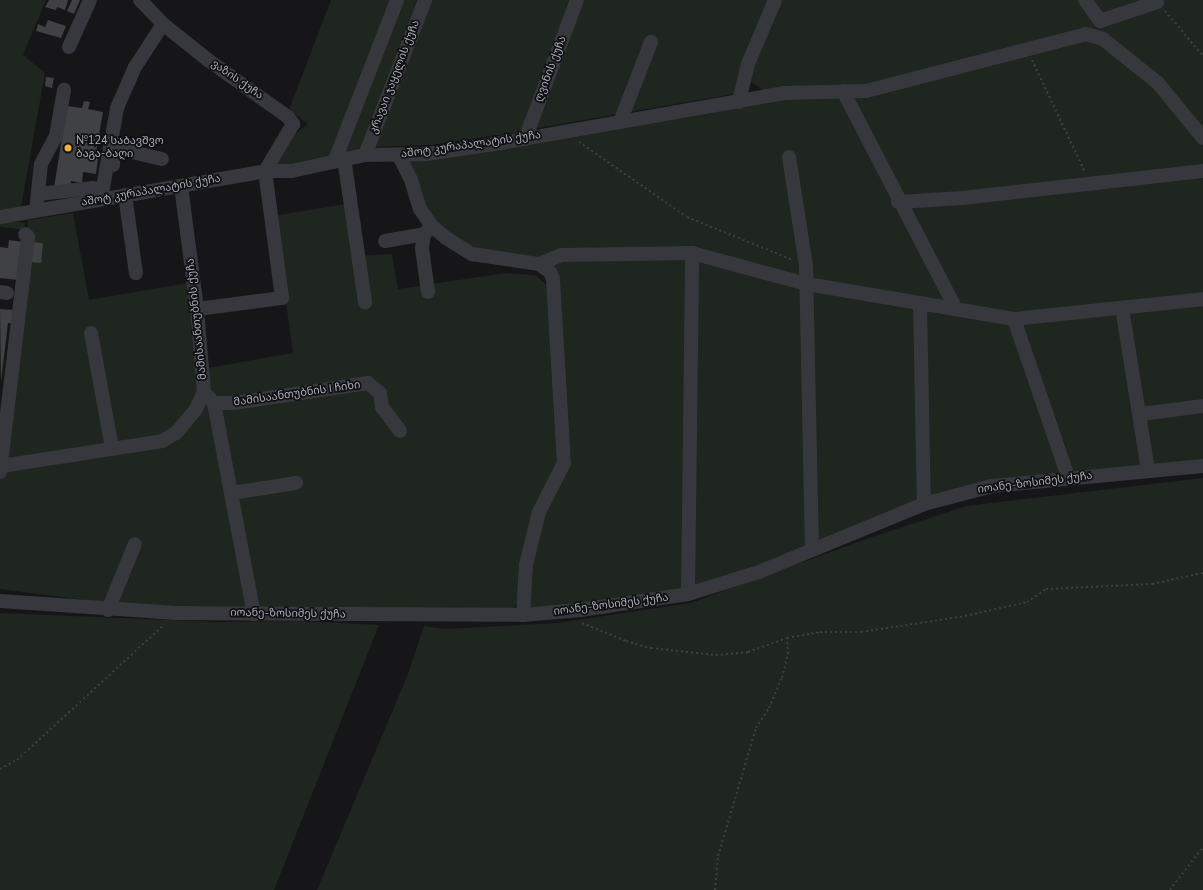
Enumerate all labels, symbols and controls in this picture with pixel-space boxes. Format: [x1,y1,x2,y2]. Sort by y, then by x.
street label: კრავაი ჯაყელის ქუჩა [367,18,423,136]
street label: ღვინის ქუჩა [532,34,570,104]
street label: ვაზის ქუჩა [209,57,265,103]
street label: აშოტ კურაპალატის ქუჩა [400,129,542,161]
place label: №124 საბავშვო ბაგა-ბაღი [76,135,164,161]
marker: №124 საბავშვო ბაგა-ბაღი [63,143,73,153]
street label: აშოტ კურაპალატის ქუჩა [80,172,222,210]
street label: მამისაანთუბნის ქუჩა [184,258,210,380]
street label: მამისაანთუბნის I ჩიხი [233,379,361,409]
street label: იოანე-ზოსიმეს ქუჩა [977,469,1093,497]
street label: იოანე-ზოსიმეს ქუჩა [553,591,669,619]
street label: იოანე-ზოსიმეს ქუჩა [230,606,346,622]

